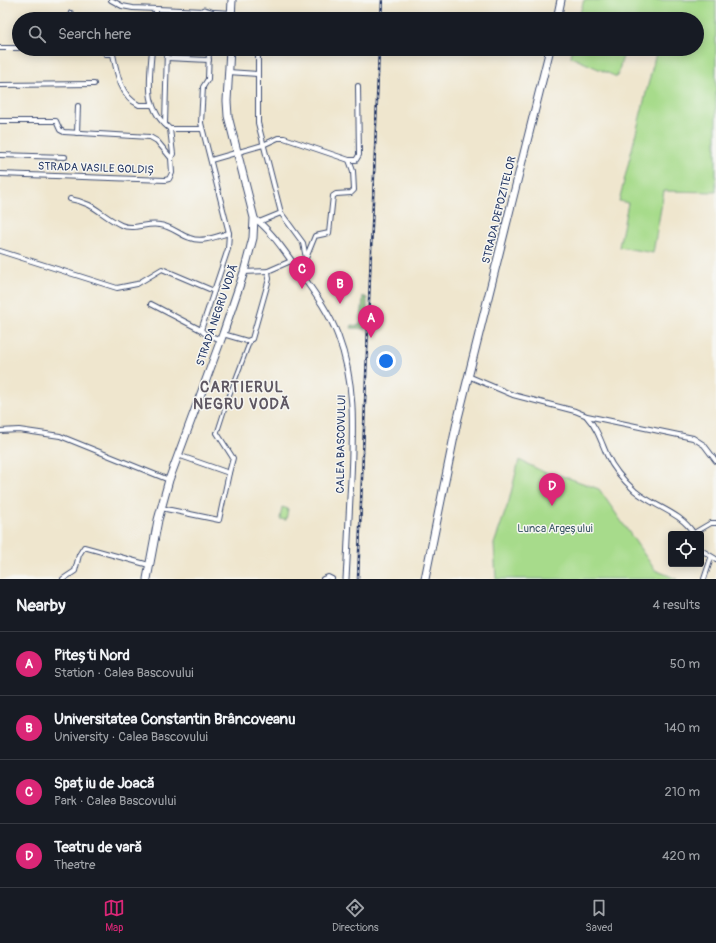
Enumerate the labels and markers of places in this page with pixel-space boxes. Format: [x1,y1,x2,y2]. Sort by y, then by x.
pin: C [289,256,315,289]
pin: B [327,271,353,304]
pin: A [358,305,384,338]
pin: D [539,473,565,506]

